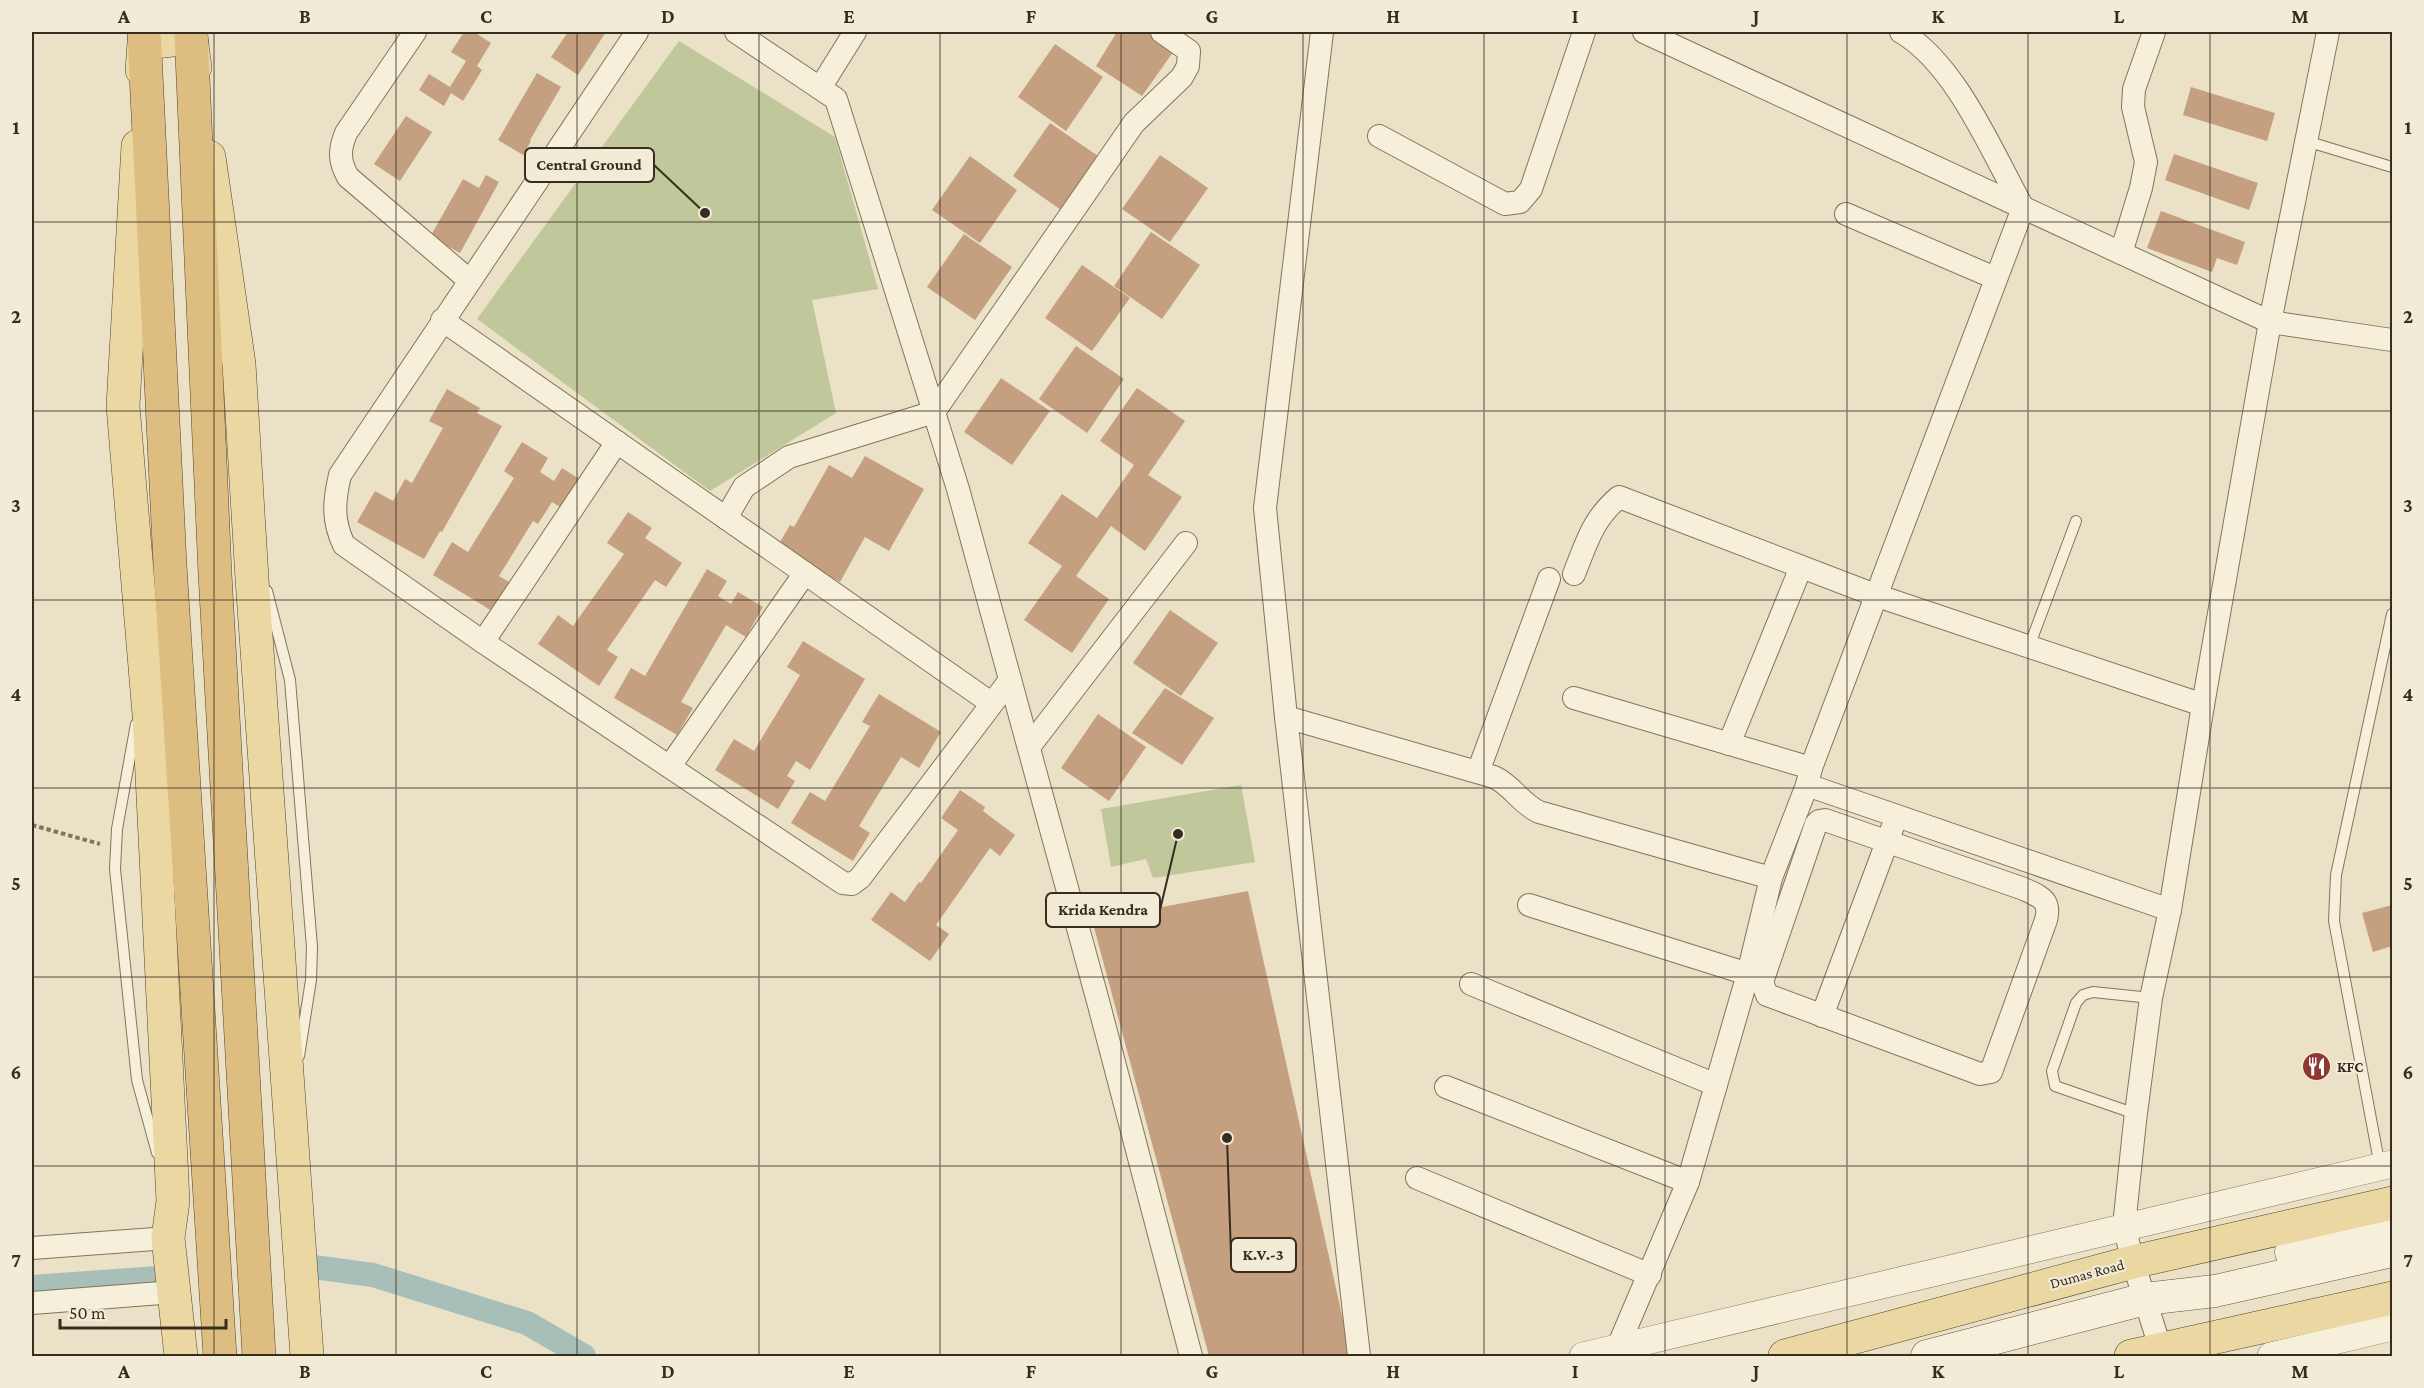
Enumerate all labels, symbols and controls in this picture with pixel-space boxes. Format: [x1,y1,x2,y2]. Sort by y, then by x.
text: A [117,5,131,27]
text: B [299,5,311,27]
text: C [480,5,492,27]
text: D [661,5,675,27]
text: E [843,5,855,27]
text: F [1026,5,1037,27]
text: G [1206,5,1219,27]
text: H [1386,5,1400,27]
text: I [1572,5,1579,27]
text: J [1751,5,1760,27]
text: K [1932,5,1946,27]
text: L [2114,5,2125,27]
text: M [2291,5,2309,27]
text: 1 [12,116,20,138]
text: 1 [2404,116,2412,138]
callout: Central Ground [525,148,654,182]
text: Central Ground [536,156,642,173]
text: 2 [11,305,21,327]
text: 2 [2403,305,2413,327]
text: 3 [11,494,21,516]
text: 3 [2403,494,2413,516]
text: 4 [11,683,22,705]
text: 4 [2403,683,2414,705]
text: 5 [11,872,21,894]
text: 5 [2403,872,2413,894]
callout: Krida Kendra [1046,893,1160,927]
text: Krida Kendra [1058,901,1148,918]
restaurant icon: KFC [2300,1051,2332,1083]
place label: KFC [2337,1059,2363,1075]
text: 6 [11,1061,21,1083]
text: 6 [2403,1061,2413,1083]
callout: K.V.-3 [1231,1238,1296,1272]
text: K.V.-3 [1243,1246,1284,1263]
text: 7 [11,1249,21,1271]
text: 7 [2403,1249,2413,1271]
street label: Dumas Road [2048,1256,2126,1292]
scale bar [60,1292,226,1330]
text: 50 m [69,1303,106,1323]
text: A [117,1360,131,1382]
text: B [299,1360,311,1382]
text: C [480,1360,492,1382]
text: D [661,1360,675,1382]
text: E [843,1360,855,1382]
text: F [1026,1360,1037,1382]
text: G [1206,1360,1219,1382]
text: H [1386,1360,1400,1382]
text: I [1572,1360,1579,1382]
text: J [1751,1360,1760,1382]
text: K [1932,1360,1946,1382]
text: L [2114,1360,2125,1382]
text: M [2291,1360,2309,1382]

